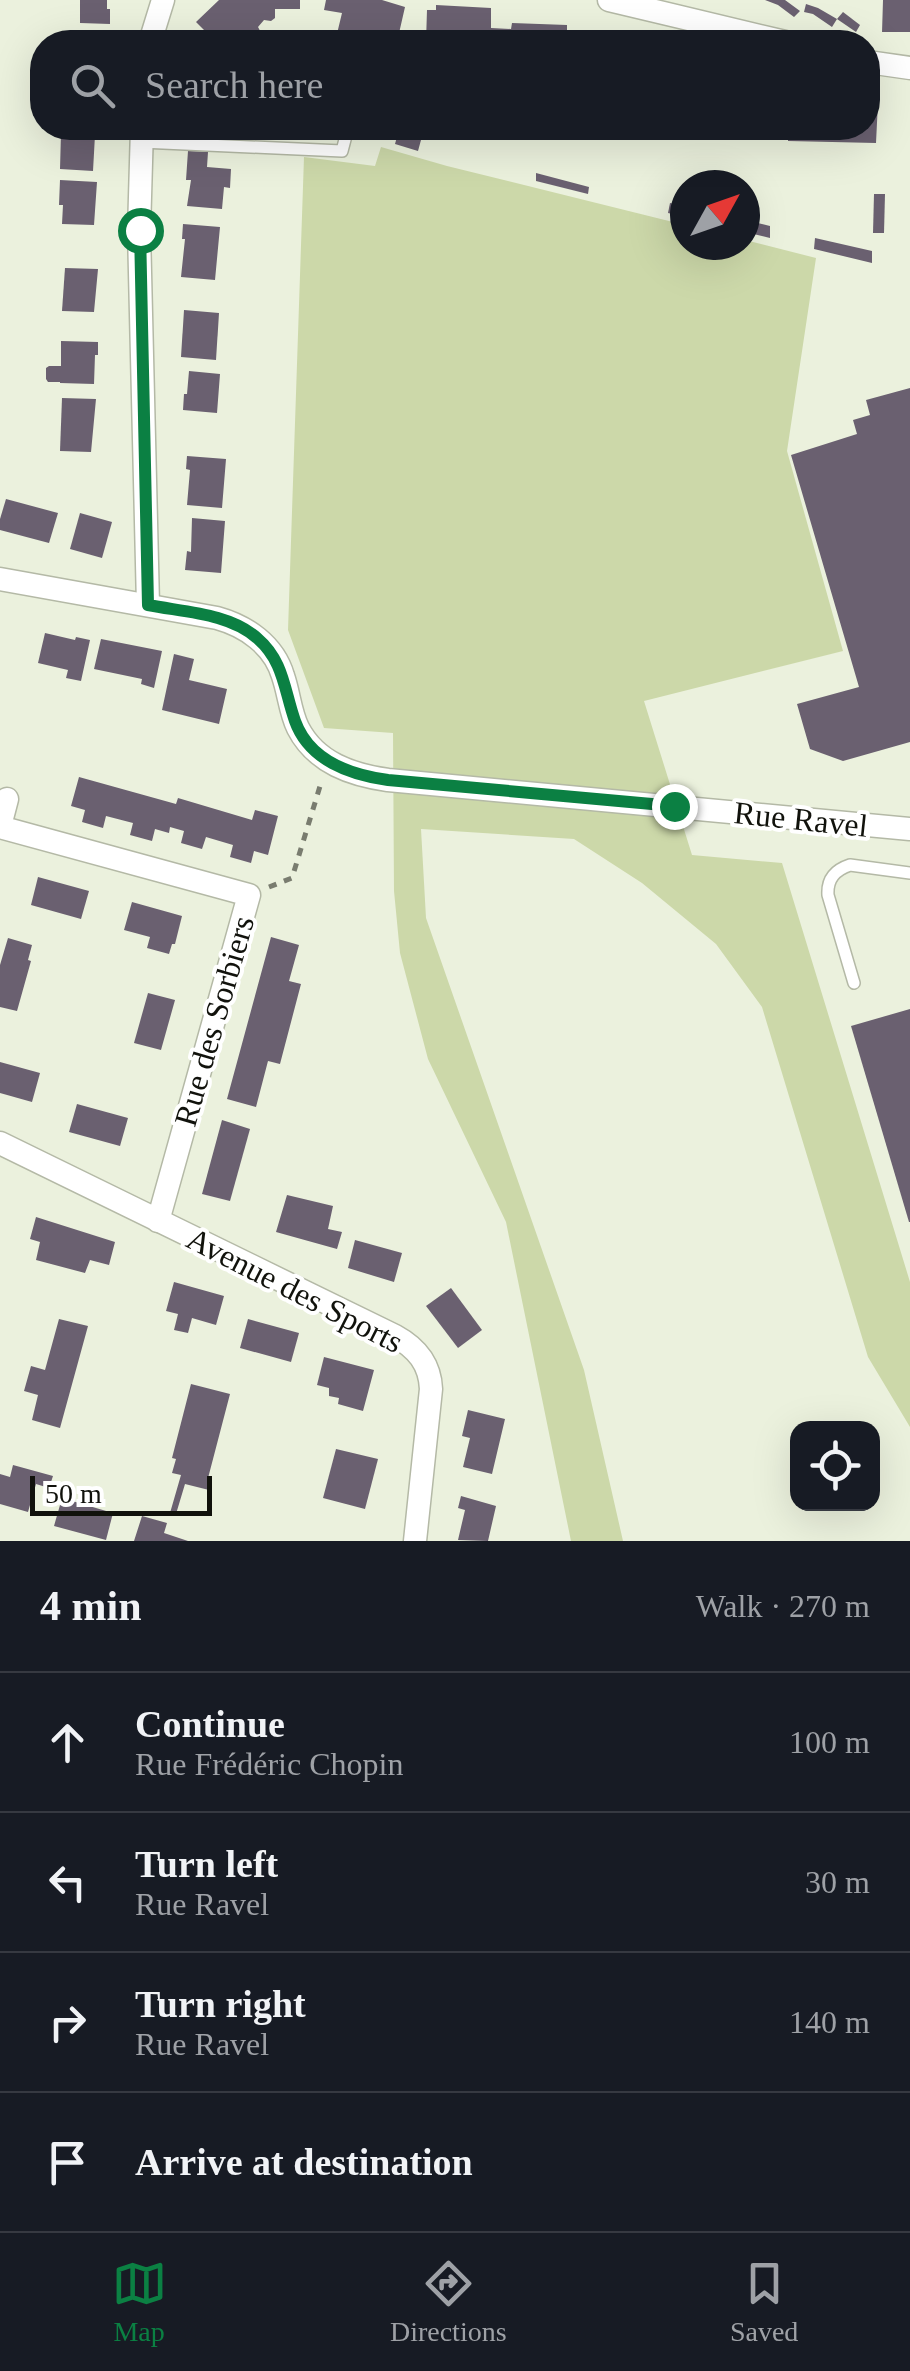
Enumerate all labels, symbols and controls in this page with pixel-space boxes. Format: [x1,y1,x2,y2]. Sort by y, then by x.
search box [30,30,880,140]
icon: search [65,58,120,113]
text: Search here [145,64,323,106]
north arrow [670,170,760,260]
route start [118,208,164,254]
route end [652,784,698,830]
street label: Rue Ravel [732,794,870,844]
street label: Rue des Sorbiers [167,912,261,1130]
street label: Avenue des Sports [181,1220,409,1360]
map controls [790,1421,880,1511]
button: locate [790,1421,880,1511]
scale bar [30,1471,212,1516]
text: 50 m [45,1478,102,1509]
text: 4 min [40,1583,142,1629]
text: Walk · 270 m [696,1588,870,1624]
text: Continue [135,1703,285,1745]
icon: ahead [40,1715,95,1770]
text: 100 m [789,1724,870,1760]
text: Rue Frédéric Chopin [135,1746,403,1782]
text: Turn left [135,1843,278,1885]
icon: left [40,1855,95,1910]
text: 30 m [805,1864,870,1900]
text: Rue Ravel [135,1886,269,1922]
text: Turn right [135,1983,306,2025]
icon: right [40,1995,95,2050]
text: 140 m [789,2004,870,2040]
text: Rue Ravel [135,2026,269,2062]
icon: arrive [40,2135,95,2190]
text: Arrive at destination [135,2141,473,2183]
tab: Map [112,2256,167,2348]
tab: Directions [390,2256,507,2348]
tab: Saved [730,2256,798,2348]

